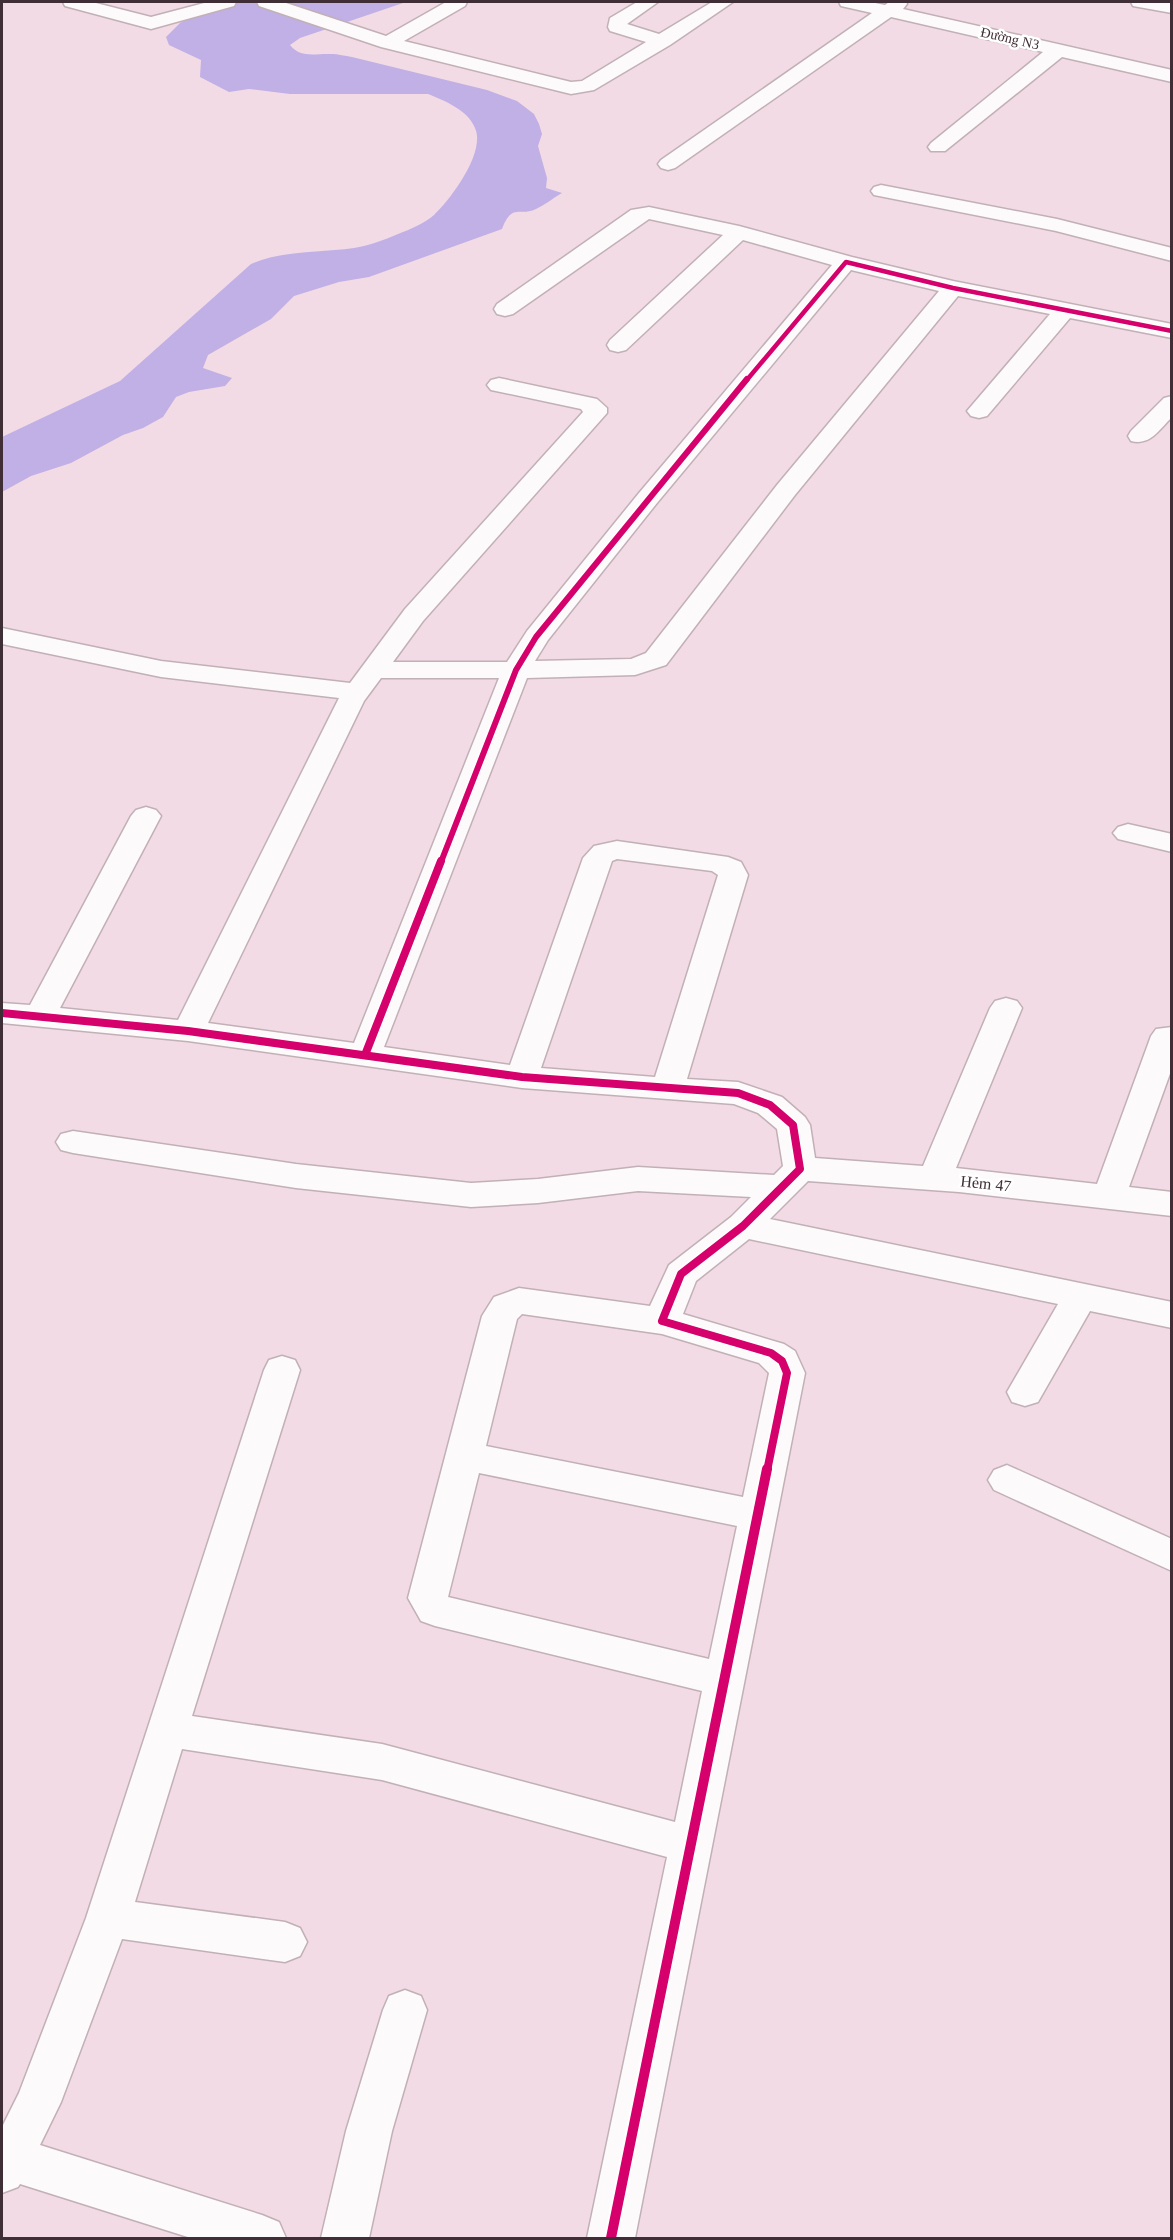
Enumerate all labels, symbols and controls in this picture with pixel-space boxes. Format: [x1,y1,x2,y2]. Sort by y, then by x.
street label: Đường N3 [979,24,1041,53]
street label: Hẻm 47 [960,1172,1012,1195]

